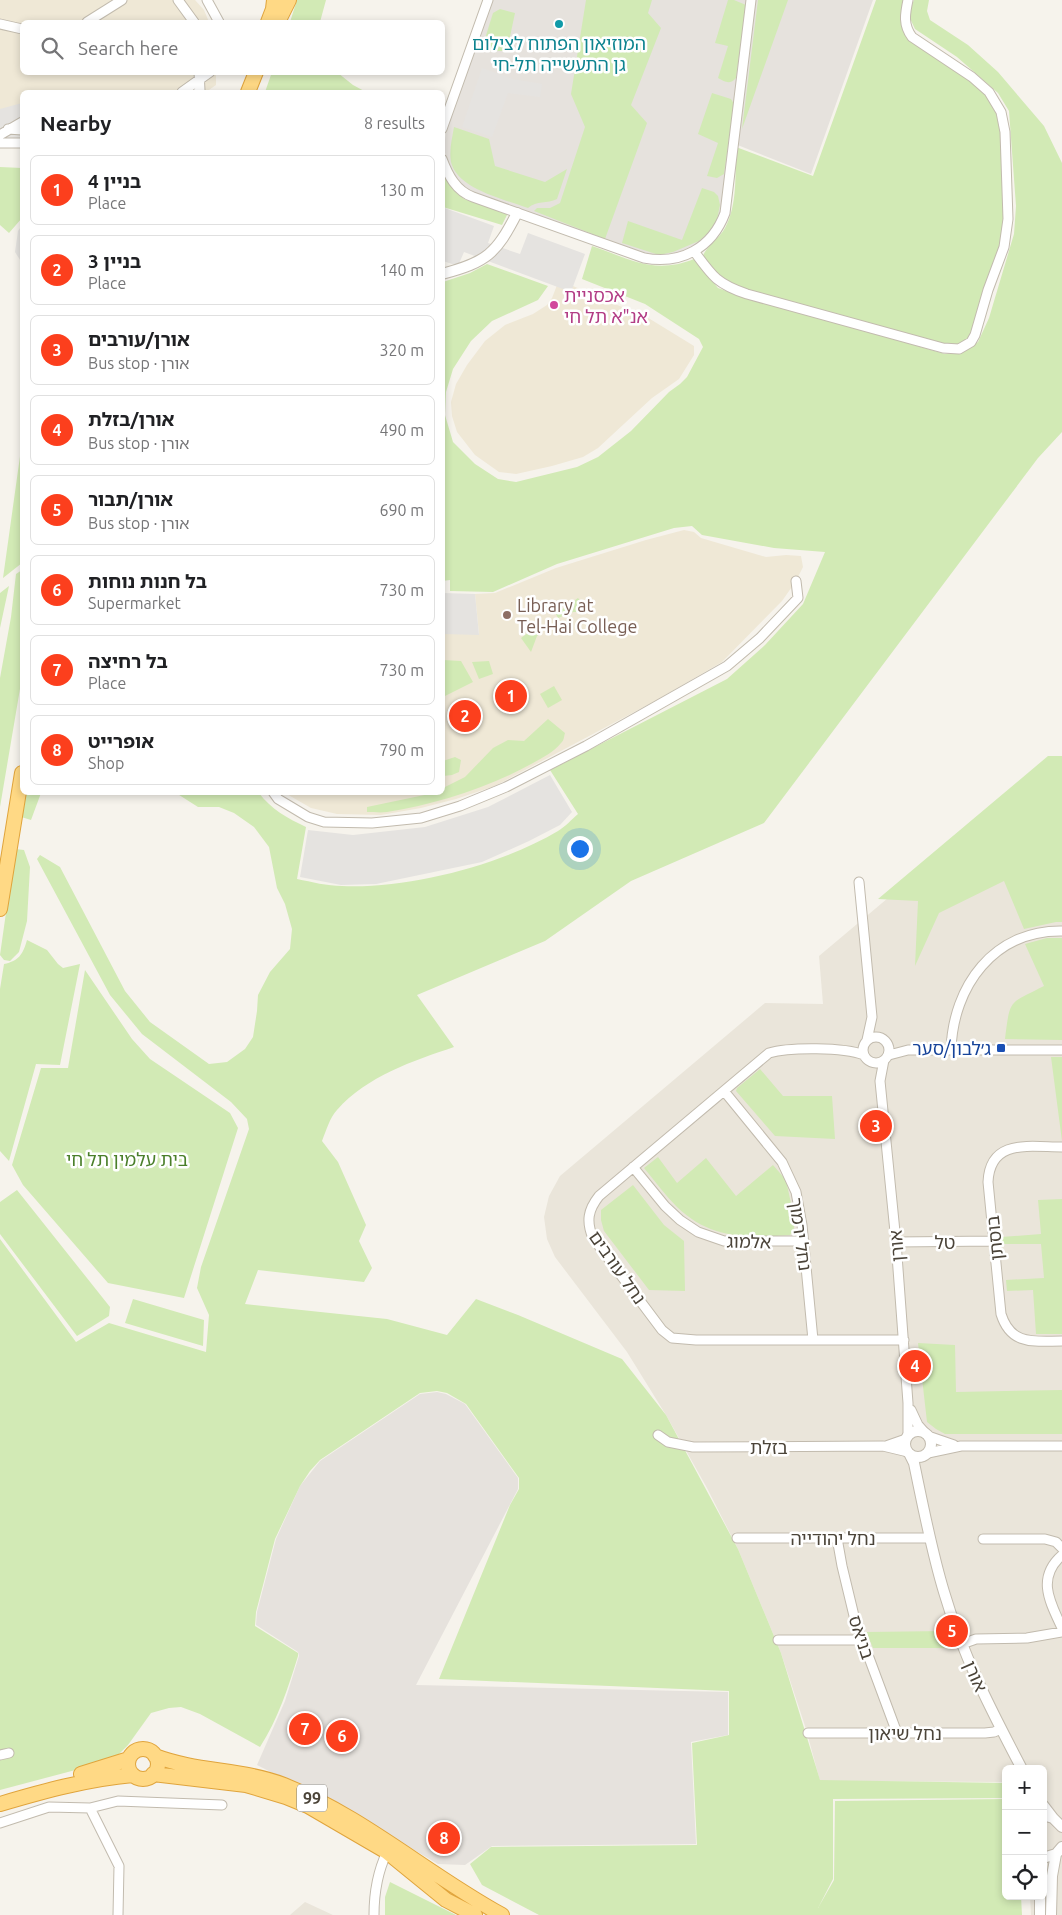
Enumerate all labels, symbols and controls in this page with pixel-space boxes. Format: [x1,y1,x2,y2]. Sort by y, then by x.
marker: המוזיאון הפתוח לצילום גן התעשייה תל-חי [553,18,565,30]
search box [20,20,445,75]
place label: המוזיאון הפתוח לצילום גן התעשייה תל-חי [472,33,646,74]
icon: search [38,34,66,62]
text: Search here [78,37,178,59]
text: Nearby [40,111,111,135]
text: 8 results [364,114,425,132]
text: בניין 4 [88,170,141,192]
text: 1 [52,181,62,199]
text: 130 m [379,181,424,199]
text: Place [88,194,126,212]
text: בניין 3 [88,250,141,272]
text: 2 [52,261,62,279]
text: 140 m [379,261,424,279]
text: Place [88,274,126,292]
place label: אכסניית אנ"א תל חי [564,285,648,326]
marker: אכסניית אנ"א תל חי [548,299,560,311]
text: אורן/עורבים [88,328,190,350]
text: 3 [52,341,62,359]
text: 320 m [379,341,424,359]
text: Bus stop · אורן [88,354,189,372]
text: אורן/בזלת [88,408,174,430]
text: 4 [52,421,62,439]
text: 490 m [379,421,424,439]
text: Bus stop · אורן [88,434,189,452]
text: אורן/תבור [88,488,173,510]
text: 5 [52,501,62,519]
text: 690 m [379,501,424,519]
text: Bus stop · אורן [88,514,189,532]
text: בל חנות נוחות [88,570,207,592]
text: 6 [52,581,62,599]
text: 730 m [379,581,424,599]
text: Supermarket [88,594,181,612]
place label: Library at Tel-Hai College [517,595,638,636]
marker: Library at Tel-Hai College [501,609,513,621]
text: בל רחיצה [88,650,168,672]
text: 7 [52,661,62,679]
text: 730 m [379,661,424,679]
text: Place [88,674,126,692]
pin: 1 [495,677,527,715]
pin: 2 [449,697,481,735]
text: אופרייט [88,730,154,752]
text: 8 [52,741,62,759]
text: 790 m [379,741,424,759]
text: Shop [88,754,124,772]
your location [567,836,593,862]
place label: ג׳לבון/סער [912,1038,991,1058]
marker: ג׳לבון/סער [995,1042,1007,1054]
pin: 3 [860,1107,892,1145]
park label: בית עלמין תל חי [66,1149,188,1169]
street label: נחל ירמוך [786,1196,816,1272]
street label: בוסתן [982,1214,1006,1262]
street label: נחל עורבים [586,1227,650,1307]
street label: אורן [885,1229,907,1263]
street label: אלמוג [726,1231,772,1251]
street label: טל [935,1232,955,1252]
pin: 4 [899,1347,931,1385]
street label: בזלת [750,1437,788,1457]
street label: נחל יהודייה [790,1528,876,1548]
street label: בניאס [846,1612,878,1662]
pin: 5 [936,1612,968,1650]
street label: אורן [960,1657,992,1695]
pin: 7 [289,1710,321,1748]
pin: 6 [326,1717,358,1755]
street label: נחל שיאון [868,1723,942,1743]
map controls [1002,1765,1047,1900]
button: + [1002,1765,1047,1810]
road number: 99 [297,1785,327,1812]
button: − [1002,1810,1047,1855]
pin: 8 [428,1819,460,1857]
button: locate [1002,1855,1047,1900]

